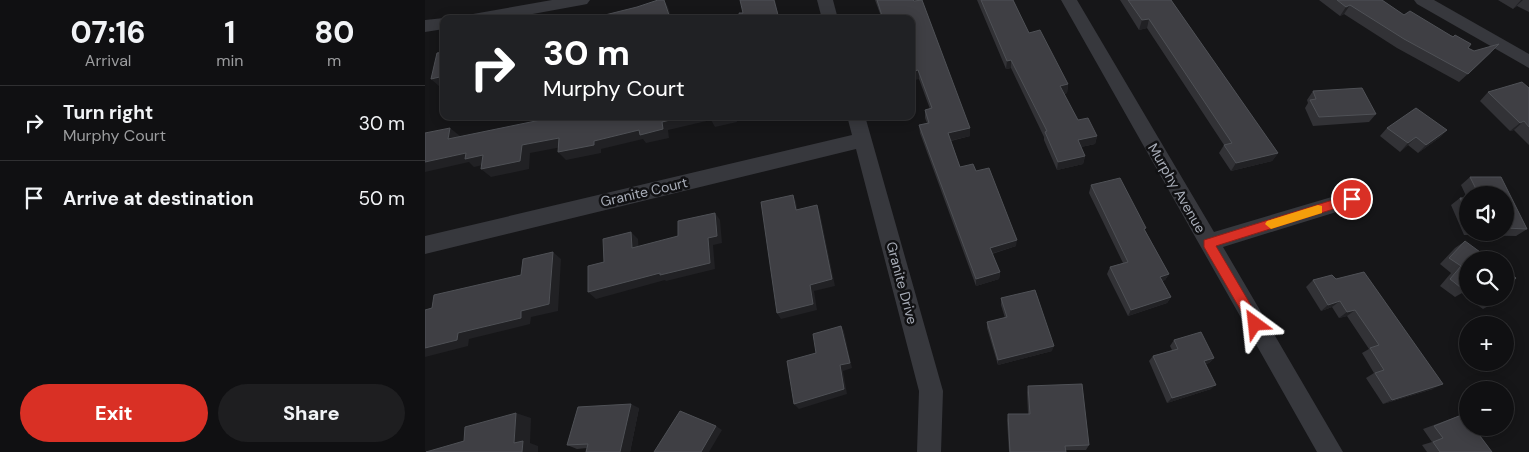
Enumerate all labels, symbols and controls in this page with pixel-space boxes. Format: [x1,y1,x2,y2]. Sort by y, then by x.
text: 07:16 [71,13,146,52]
text: 1 [224,13,235,52]
text: 80 [314,13,354,52]
text: 30 m [543,30,630,76]
icon: right [460,35,525,100]
text: Arrival [85,50,131,71]
text: min [216,50,244,71]
text: m [327,50,341,71]
text: Murphy Court [543,74,685,103]
text: Turn right [63,100,153,125]
icon: right [20,109,48,137]
text: 30 m [359,111,405,136]
text: Murphy Court [63,125,166,146]
street label: Murphy Avenue [1144,140,1210,236]
street label: Granite Court [599,173,689,211]
pin [1331,178,1373,220]
icon: arrive [20,184,48,212]
icon: arrive [1338,185,1366,213]
text: Arrive at destination [63,186,254,211]
text: 50 m [358,186,405,211]
map controls [1459,186,1514,436]
button: sound [1459,186,1514,241]
street label: Granite Drive [882,240,922,326]
button: search [1459,251,1514,306]
position arrow [1228,297,1280,349]
button: + [1459,316,1514,371]
button: − [1459,381,1514,436]
button: Exit [20,384,208,442]
button: Share [218,384,405,442]

